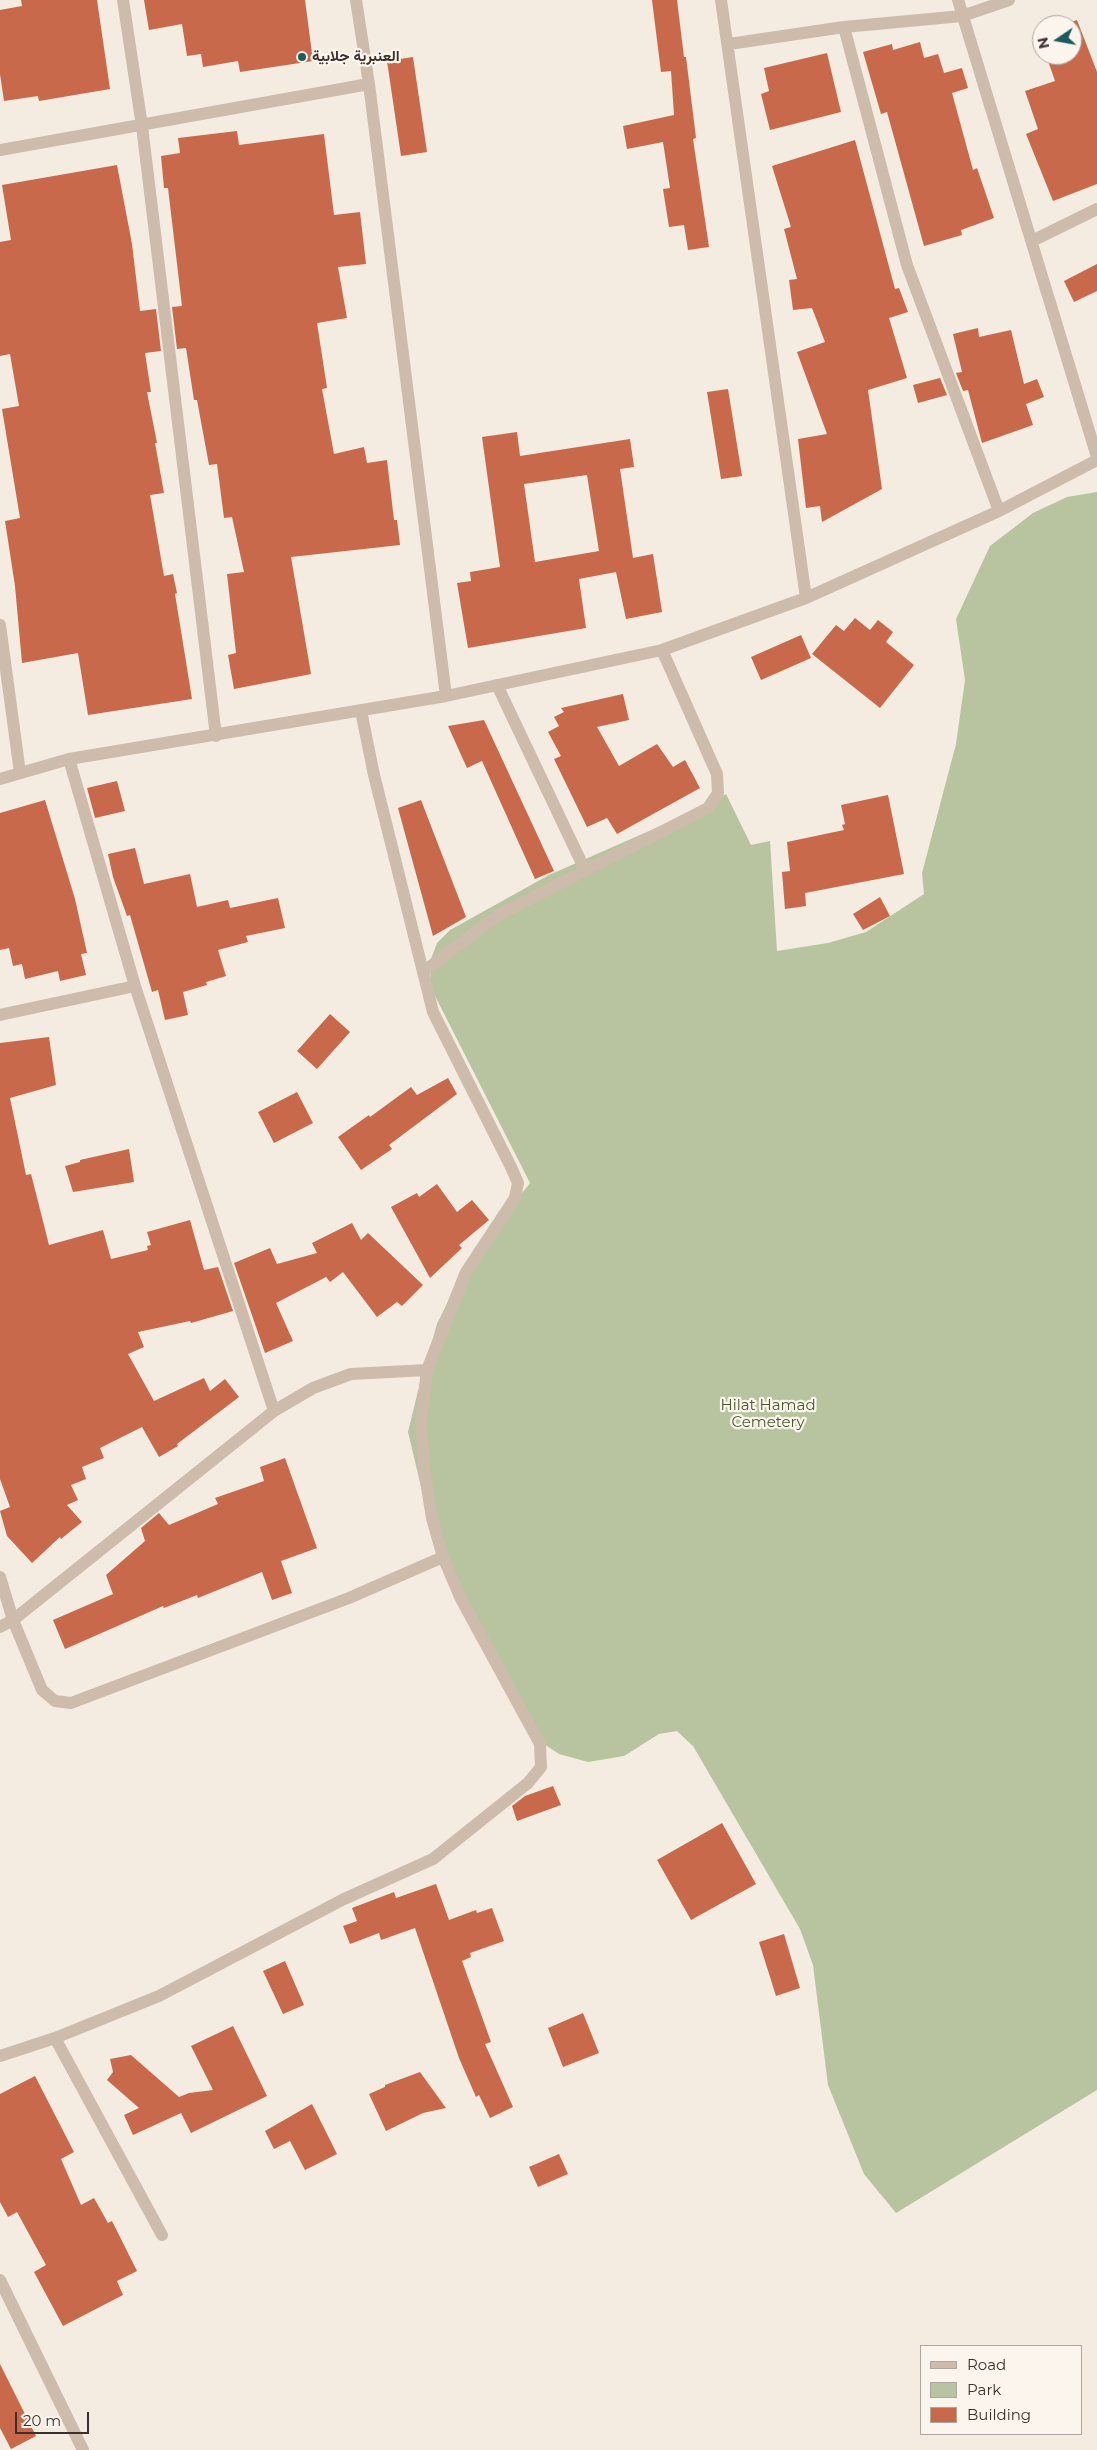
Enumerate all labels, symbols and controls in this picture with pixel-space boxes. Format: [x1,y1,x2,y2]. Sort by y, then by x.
north arrow [1032,15,1082,65]
text: N [1033,36,1053,50]
place label: العنبرية جلابية [312,48,400,66]
marker: العنبرية جلابية [296,51,308,63]
park label: Hilat Hamad Cemetery [720,1397,816,1432]
legend [920,2345,1082,2435]
text: Road [967,2355,1006,2374]
text: Park [967,2380,1001,2399]
scale bar [18,2402,91,2434]
text: Building [967,2405,1031,2424]
text: 20 m [23,2411,61,2430]

